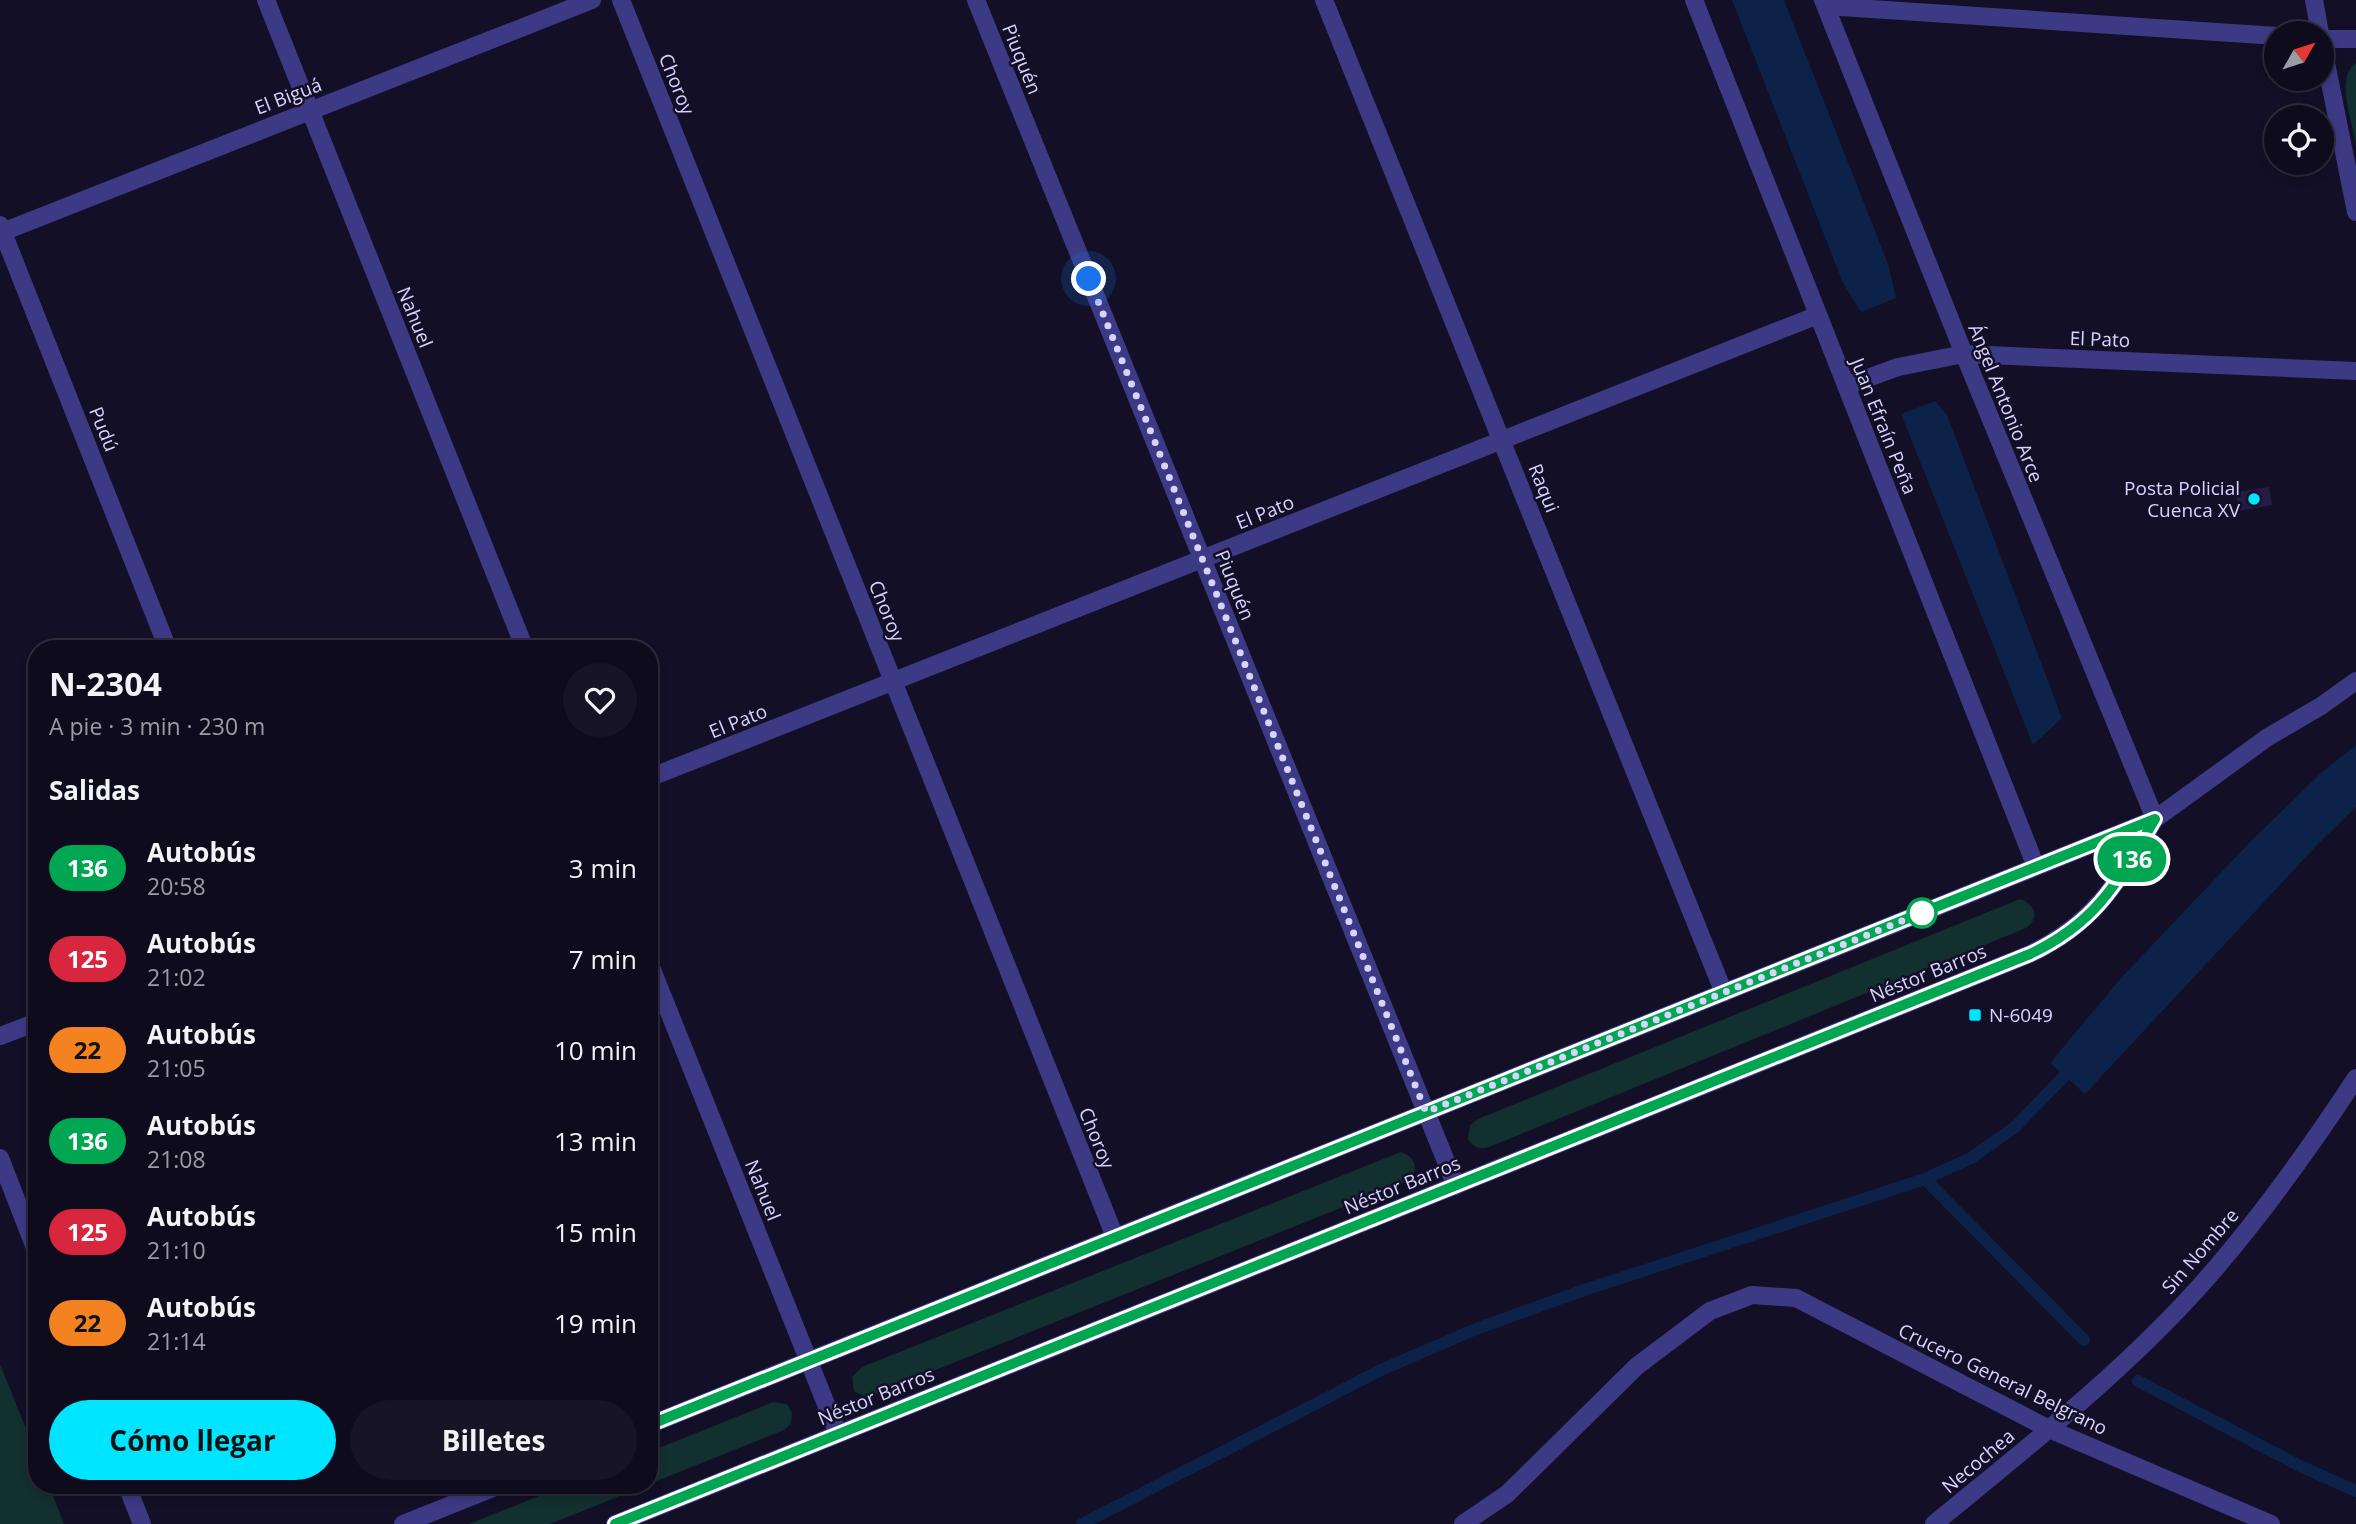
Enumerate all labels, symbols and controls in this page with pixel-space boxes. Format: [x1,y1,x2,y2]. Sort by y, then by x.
street label: Piuquén [996,20,1048,98]
north arrow [2264,21,2334,91]
map controls [2264,21,2334,175]
street label: Choroy [653,50,701,119]
street label: El Biguá [251,71,325,121]
button: locate [2264,105,2334,175]
your location [1071,261,1106,296]
street label: Nahuel [391,283,439,351]
street label: Ángel Antonio Arce [1962,320,2050,486]
street label: El Pato [2069,325,2131,353]
street label: Juan Efraín Peña [1844,352,1923,498]
street label: Pudú [83,403,125,455]
street label: Raqui [1523,460,1565,516]
place label: Posta Policial Cuenca XV [2124,475,2241,523]
street label: El Pato [1232,489,1298,535]
marker: Posta Policial Cuenca XV [2246,491,2262,507]
street label: Piuquén [1209,546,1261,624]
street label: Choroy [863,577,911,646]
text: N-2304 [49,661,162,706]
button: heart [563,663,637,737]
street label: El Pato [705,698,771,744]
text: A pie · 3 min · 230 m [49,710,265,742]
text: Salidas [49,772,140,808]
text: Autobús [147,834,256,870]
line badge: 136 [2092,836,2172,882]
text: 136 [2111,842,2153,875]
text: 3 min [569,850,637,886]
text: 136 [67,851,108,884]
text: 20:58 [147,870,206,902]
unlabelled marker [1907,898,1937,928]
text: Autobús [147,925,256,961]
street label: Néstor Barros [1866,938,1990,1008]
text: 7 min [569,941,637,977]
text: 125 [67,942,108,975]
text: 21:02 [147,961,206,993]
place label: N-6049 [1989,1002,2053,1028]
marker: N-6049 [1967,1007,1983,1023]
text: Autobús [147,1016,256,1052]
text: 10 min [554,1032,637,1068]
text: 22 [74,1033,101,1066]
text: 21:05 [147,1052,206,1084]
street label: Choroy [1073,1104,1121,1173]
text: Autobús [147,1107,256,1143]
text: 13 min [554,1123,637,1159]
text: 136 [67,1124,108,1157]
text: 21:08 [147,1143,206,1175]
street label: Néstor Barros [1340,1150,1464,1220]
street label: Nahuel [739,1156,787,1224]
text: Autobús [147,1198,256,1234]
street label: Sin Nombre [2156,1203,2244,1299]
text: 15 min [554,1214,637,1250]
text: 125 [67,1215,108,1248]
text: 21:10 [147,1234,206,1266]
text: Autobús [147,1289,256,1325]
text: 19 min [554,1305,637,1341]
text: 22 [74,1306,101,1339]
street label: Crucero General Belgrano [1894,1317,2112,1441]
text: 21:14 [147,1325,206,1357]
street label: Néstor Barros [814,1361,938,1431]
button: Cómo llegar [49,1400,336,1480]
button: Billetes [350,1400,637,1480]
street label: Necochea [1936,1423,2020,1499]

